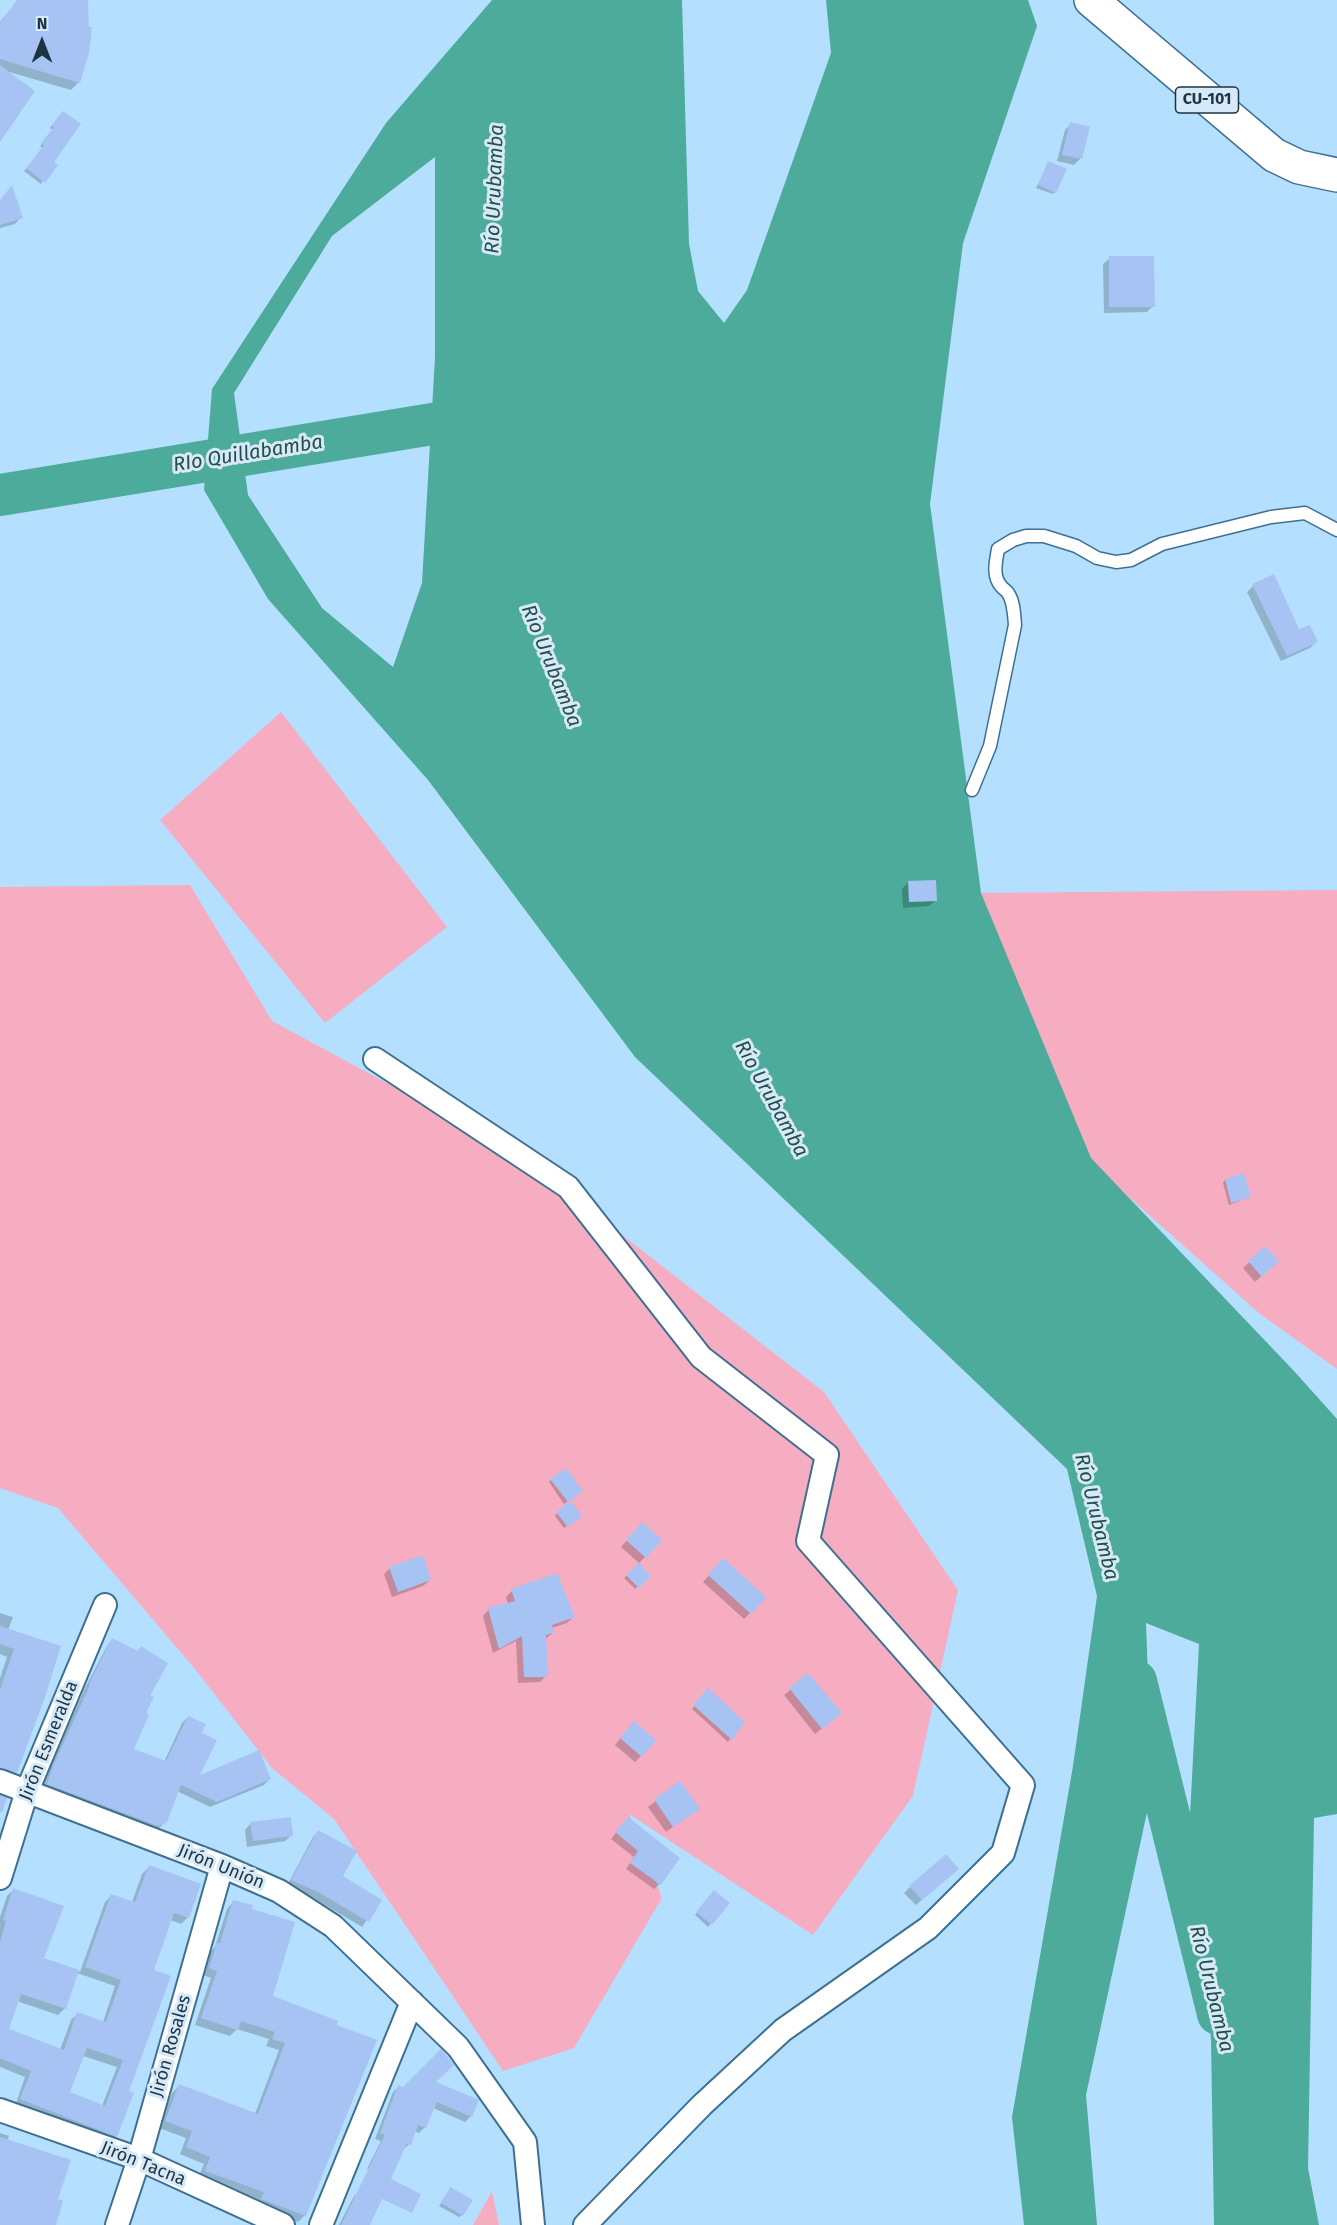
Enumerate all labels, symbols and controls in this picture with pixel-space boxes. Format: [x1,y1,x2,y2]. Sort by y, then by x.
north arrow [12,12,72,72]
text: N [37,14,47,33]
road number: CU-101 [1176,87,1238,113]
water label: Río Urubamba [481,124,509,254]
water label: RIo Quillabamba [172,430,324,478]
water label: Río Urubamba [516,601,586,731]
water label: Río Urubamba [729,1037,813,1161]
water label: Río Urubamba [1069,1451,1123,1583]
street label: Jirón Esmeralda [15,1678,83,1804]
street label: Jirón Unión [175,1840,267,1894]
water label: Río Urubamba [1184,1923,1238,2055]
street label: Jirón Rosales [146,1992,196,2100]
street label: Jirón Tacna [97,2137,189,2191]

